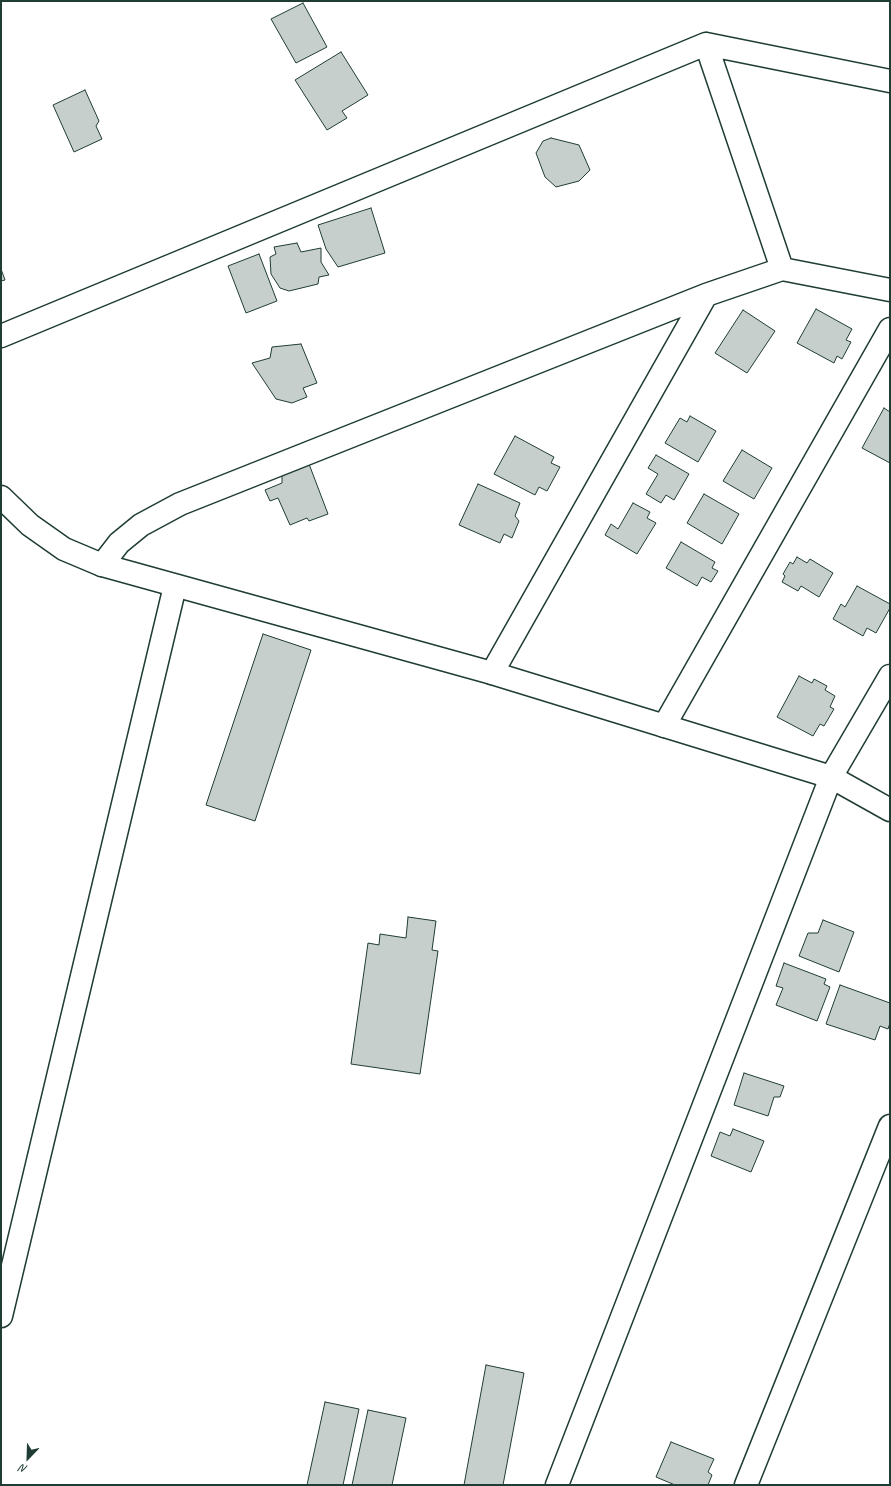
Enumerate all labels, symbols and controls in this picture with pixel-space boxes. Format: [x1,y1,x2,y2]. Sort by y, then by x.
north arrow [8,1438,48,1478]
text: N [17,1461,29,1477]

